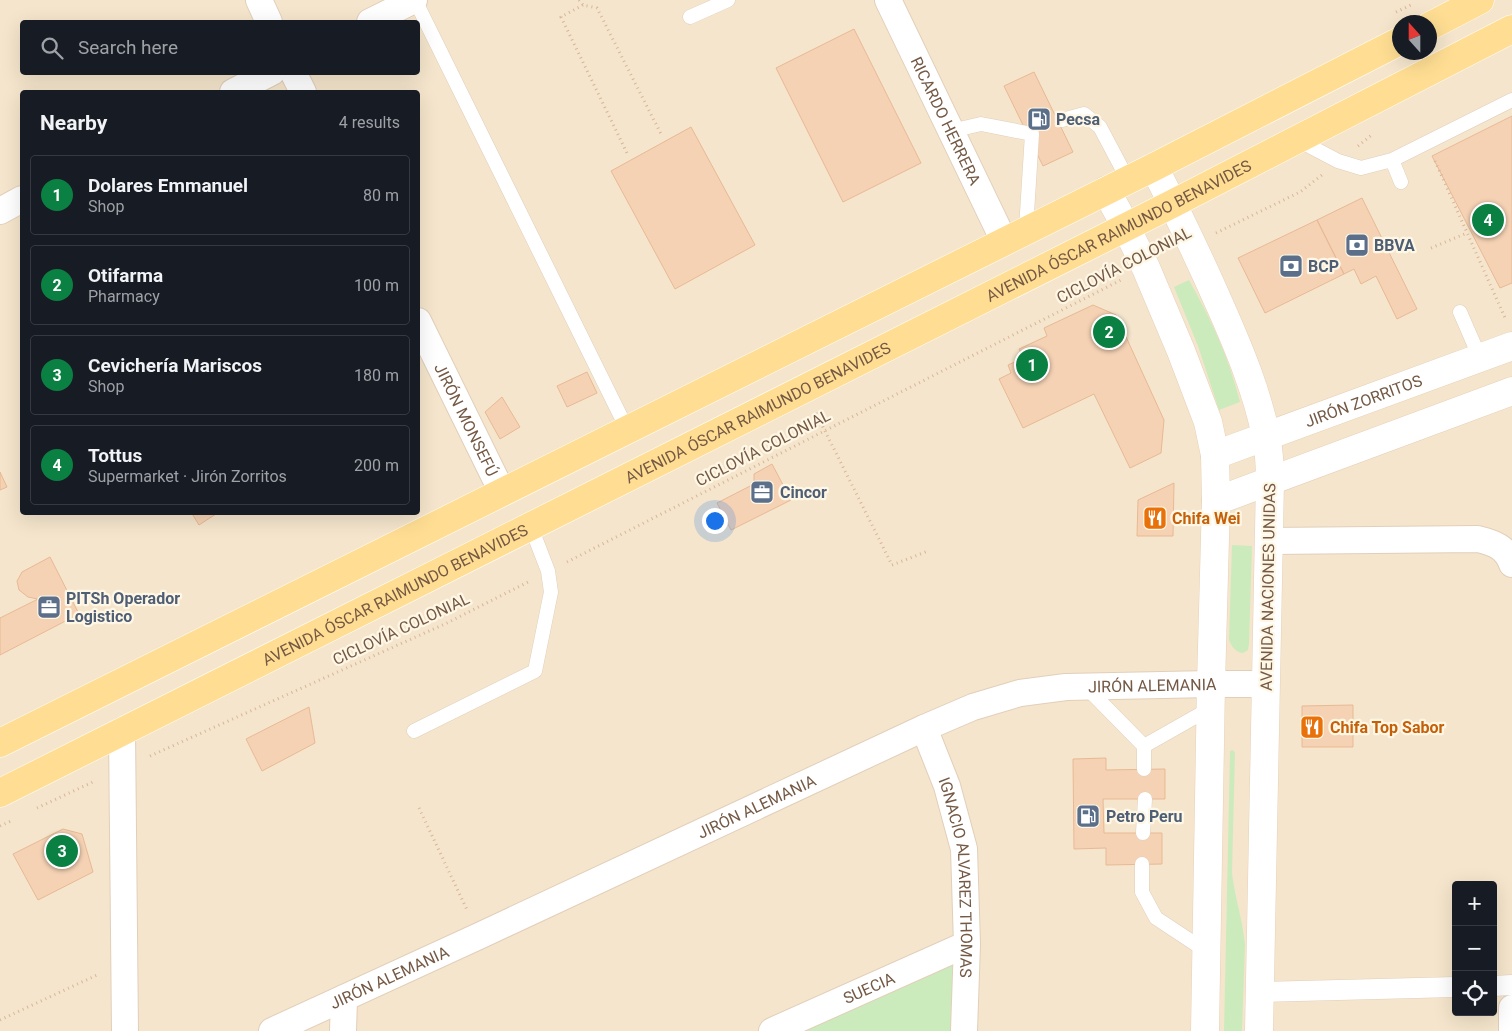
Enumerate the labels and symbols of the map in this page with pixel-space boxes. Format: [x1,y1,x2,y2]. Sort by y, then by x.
north arrow [1392,15,1437,60]
street label: RICARDO HERRERA [907,54,985,188]
fuel station icon: Pecsa [1026,106,1052,132]
place label: Pecsa [1056,110,1100,129]
street label: AVENIDA ÓSCAR RAIMUNDO BENAVIDES [983,155,1254,305]
pin: 4 [1472,201,1504,239]
street label: CICLOVÍA COLONIAL [1053,223,1195,307]
bank icon: BBVA [1344,232,1370,258]
place label: BBVA [1374,236,1415,255]
bank icon: BCP [1278,253,1304,279]
place label: BCP [1308,257,1339,276]
pin: 2 [1093,313,1125,351]
street label: AVENIDA ÓSCAR RAIMUNDO BENAVIDES [622,338,894,487]
pin: 1 [1016,346,1048,384]
street label: JIRÓN MONSEFÚ [431,360,502,479]
street label: JIRÓN ZORRITOS [1302,370,1425,431]
street label: CICLOVÍA COLONIAL [692,406,834,490]
office icon: Cincor [749,479,775,505]
place label: Cincor [780,483,827,502]
street label: AVENIDA NACIONES UNIDAS [1257,483,1279,691]
restaurant icon: Chifa Wei [1142,505,1168,531]
your location [702,508,728,534]
place label: Chifa Wei [1172,509,1241,528]
street label: AVENIDA ÓSCAR RAIMUNDO BENAVIDES [259,520,531,669]
place label: PITSh Operador Logistico [66,589,180,626]
street label: CICLOVÍA COLONIAL [330,589,473,669]
office icon: PITSh Operador Logistico [36,594,62,620]
street label: JIRÓN ALEMANIA [1088,675,1217,696]
restaurant icon: Chifa Top Sabor [1299,714,1325,740]
place label: Chifa Top Sabor [1330,718,1445,737]
street label: JIRÓN ALEMANIA [694,770,819,842]
street label: IGNACIO ALVAREZ THOMAS [935,774,977,978]
fuel station icon: Petro Peru [1075,803,1101,829]
place label: Petro Peru [1106,807,1183,826]
pin: 3 [46,832,78,870]
street label: JIRÓN ALEMANIA [327,942,452,1013]
street label: SUECIA [840,968,898,1008]

